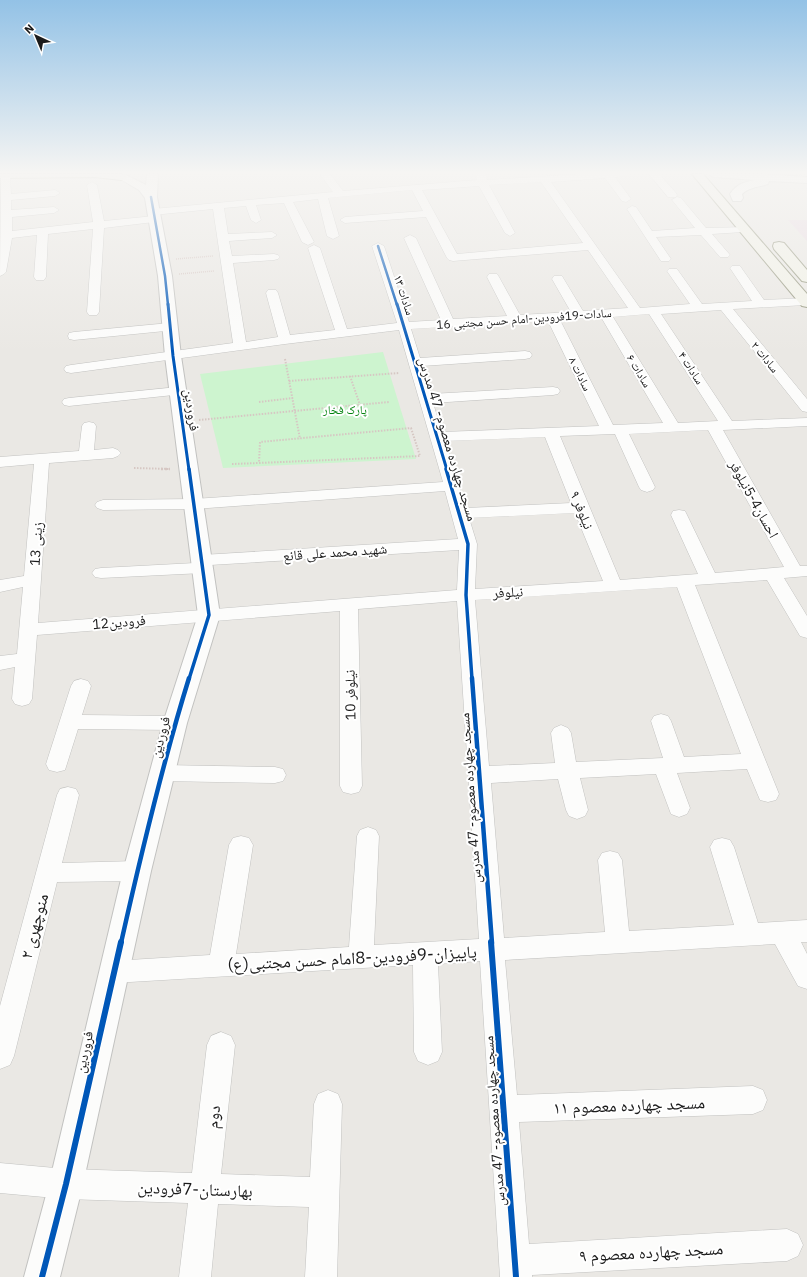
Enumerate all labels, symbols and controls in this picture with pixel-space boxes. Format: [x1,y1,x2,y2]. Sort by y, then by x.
north arrow [16,16,56,56]
text: N [21,21,37,37]
street label: سادات ۱۳ [391,273,418,317]
street label: سادات-19فرودین-امام حسن مجتبی 16 [436,305,612,333]
street label: سادات ۲ [748,338,783,376]
street label: سادات ۴ [675,348,708,387]
street label: سادات ۶ [624,351,655,390]
street label: سادات ۸ [566,354,595,393]
street label: مسجد چهارده معصوم- 47 مدرس [413,355,482,524]
street label: فروردین [180,388,204,432]
park label: پارک فخار [322,402,367,417]
street label: احسان4-5نیلوفر [725,456,783,541]
street label: نیلوفر ۹ [566,488,598,532]
street label: زینی 13 [25,521,47,567]
street label: شهید محمد علی قانع [282,539,388,566]
street label: نیلوفر [491,582,524,602]
street label: 12فرودین [91,611,147,633]
street label: نیلوفر 10 [341,669,359,720]
street label: مسجد چهارده معصوم- 47 مدرس [455,712,486,884]
street label: فروردین [146,714,174,760]
street label: منوچهری ۲ [15,891,53,961]
street label: پاییزان-9فرودین-8امام حسن مجتبی(ع) [227,940,477,977]
street label: فروردین [71,1029,97,1075]
street label: مسجد چهارده معصوم- 47 مدرس [479,1035,510,1207]
street label: مسجد چهارده معصوم ۱۱ [553,1091,705,1120]
street label: دوم [201,1104,226,1130]
street label: بهارستان-7فرودین [137,1176,253,1202]
street label: مسجد چهارده معصوم ۹ [578,1237,724,1268]

